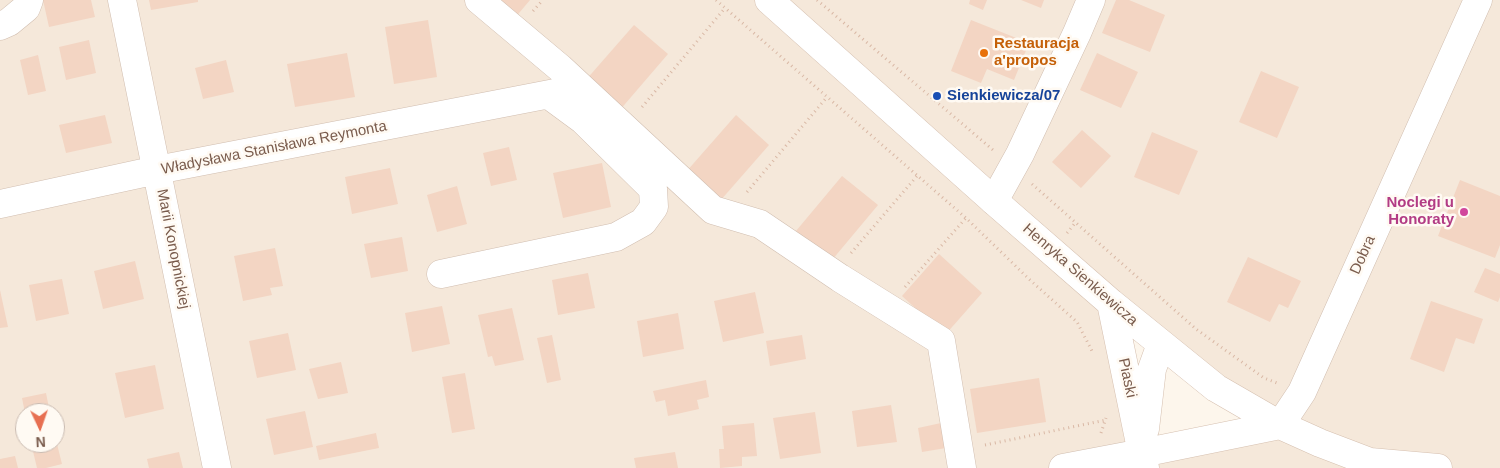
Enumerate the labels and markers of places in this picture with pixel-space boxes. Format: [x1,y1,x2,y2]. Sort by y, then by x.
place label: Restauracja a'propos [994,35,1079,70]
marker: Restauracja a'propos [978,47,990,59]
place label: Sienkiewicza/07 [947,87,1060,105]
marker: Sienkiewicza/07 [931,90,943,102]
place label: Noclegi u Honoraty [1386,194,1454,229]
marker: Noclegi u Honoraty [1458,206,1470,218]

